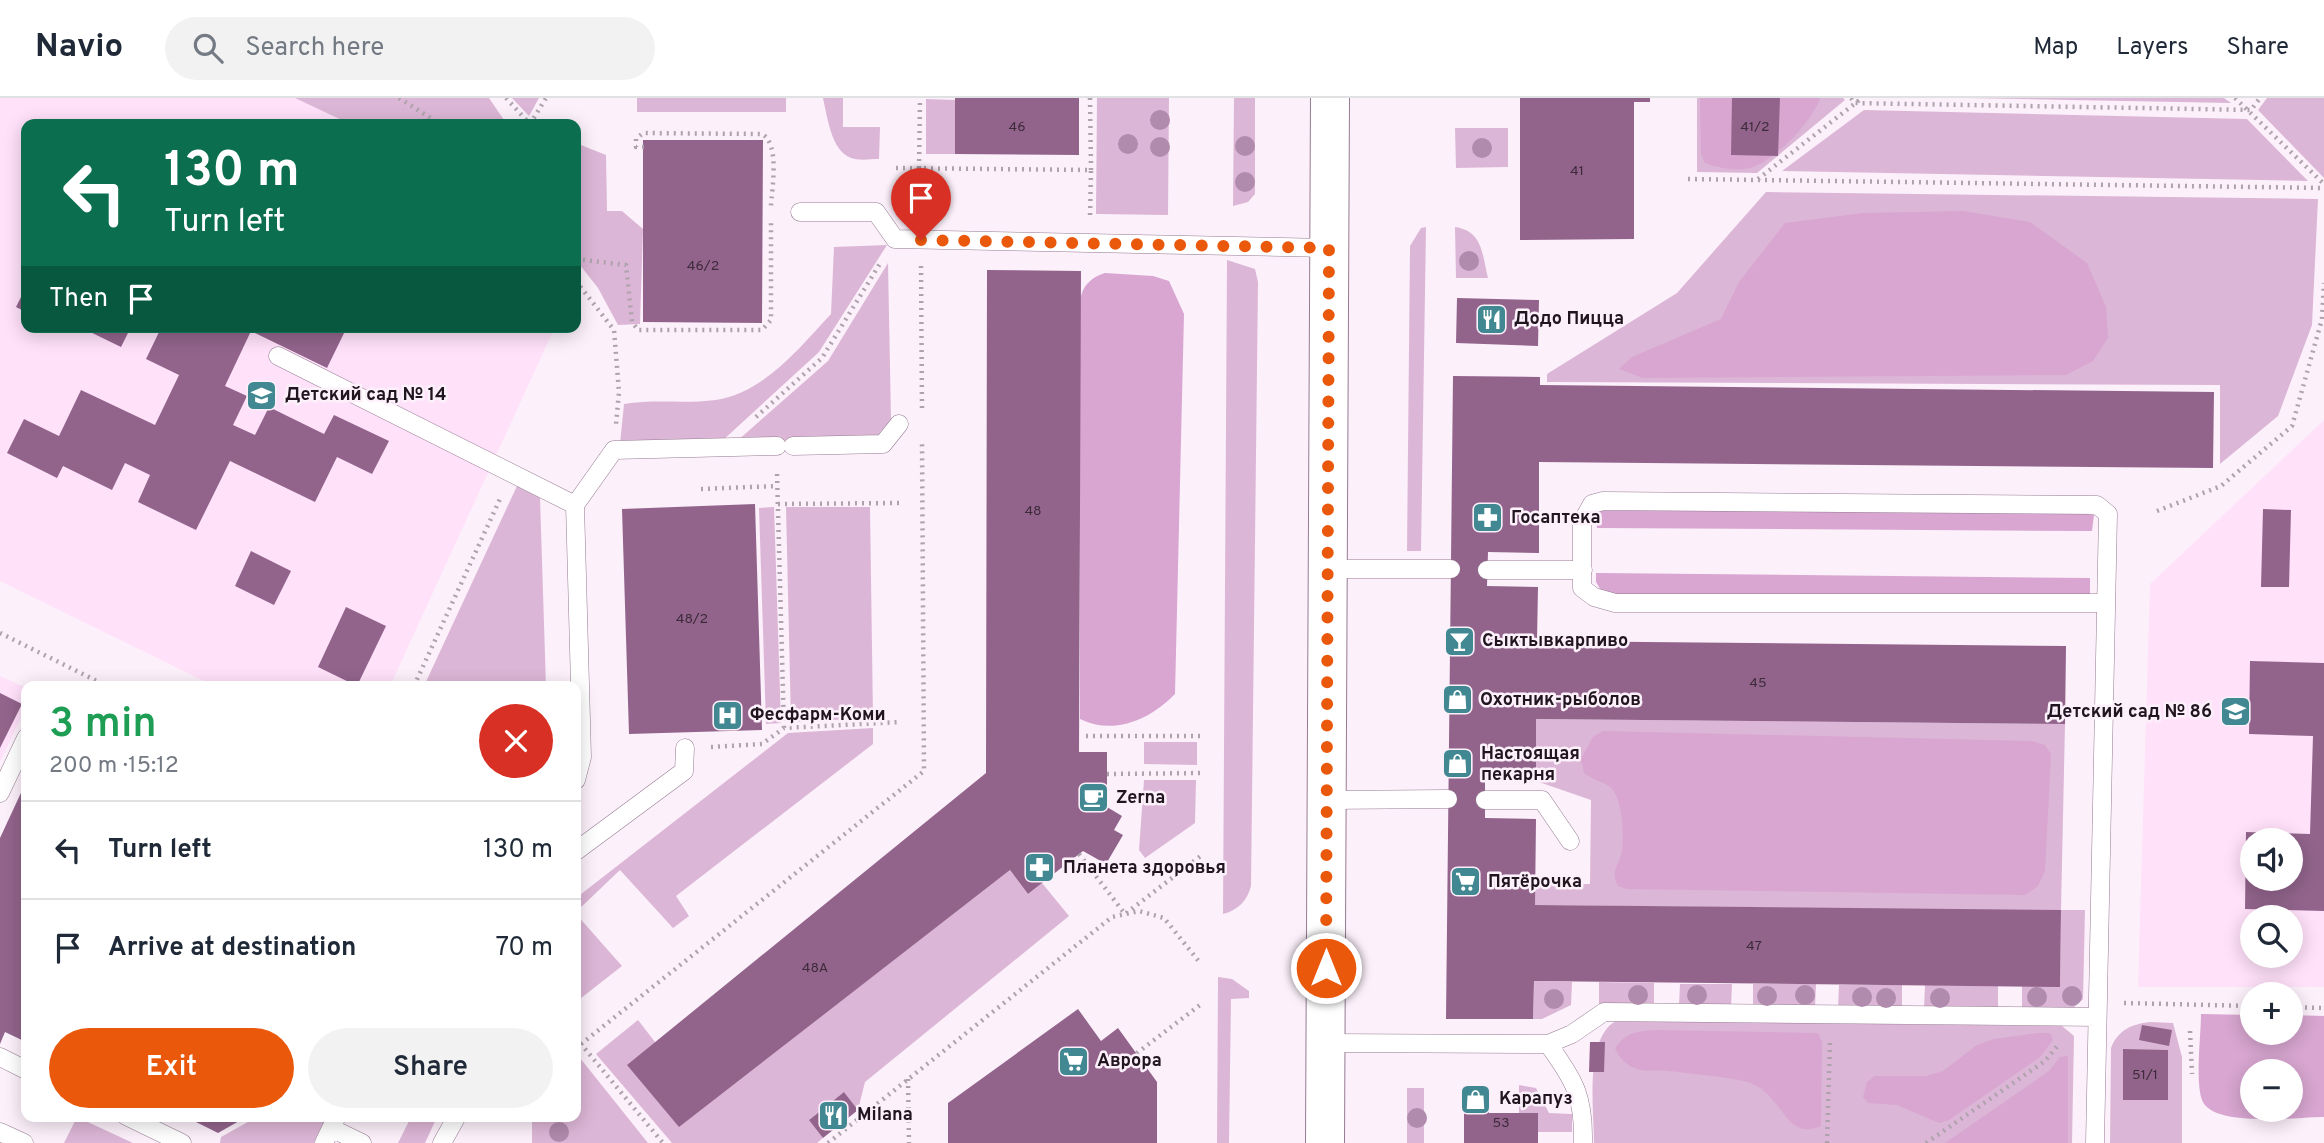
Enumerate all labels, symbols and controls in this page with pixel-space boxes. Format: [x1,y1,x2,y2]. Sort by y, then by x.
search box [165,17,655,80]
text: Navio [35,27,123,69]
icon: search [189,29,227,67]
text: Search here [245,32,384,65]
text: Map [2033,33,2078,63]
text: Layers [2116,33,2188,63]
text: Share [2226,33,2289,63]
house number: 46 [1008,119,1026,136]
house number: 41/2 [1740,119,1770,136]
text: 130 m [164,142,300,204]
icon: left [49,147,140,238]
house number: 41 [1570,163,1584,180]
pin [891,168,951,240]
icon: arrive [902,179,940,217]
text: Turn left [164,203,285,243]
house number: 46/2 [687,258,719,275]
icon: arrive [122,280,160,318]
text: Then [49,283,108,316]
restaurant icon: Додо Пицца [1474,302,1508,336]
place label: Додо Пицца [1514,308,1624,331]
school or university icon: Детский сад № 14 [245,378,279,412]
place label: Детский сад № 14 [285,384,447,407]
pharmacy icon: Госаптека [1471,501,1505,535]
house number: 48 [1024,503,1042,520]
place label: Госаптека [1511,507,1601,530]
house number: 48/2 [676,611,708,628]
bar icon: Сыктывкарпиво [1442,624,1476,658]
place label: Сыктывкарпиво [1482,630,1628,653]
house number: 45 [1749,675,1767,692]
shop icon: Охотник-рыболов [1440,683,1474,717]
place label: Охотник-рыболов [1480,689,1641,712]
school or university icon: Детский сад № 86 [2218,695,2252,729]
hospital icon: Фесфарм-Коми [710,698,744,732]
text: 3 min [49,699,157,752]
place label: Детский сад № 86 [2047,701,2212,724]
button: close [479,704,553,778]
place label: Фесфарм-Коми [750,704,886,727]
place label: Настоящая пекарня [1481,743,1580,787]
shop icon: Настоящая пекарня [1441,747,1475,781]
text: 200 m · 15:12 [49,752,179,781]
cafe icon: Zerna [1076,781,1110,815]
place label: Zerna [1116,787,1165,810]
map controls [2240,828,2303,1122]
button: sound [2240,828,2303,891]
icon: left [49,831,87,869]
text: Turn left [108,834,212,867]
text: 130 m [483,834,553,867]
pharmacy icon: Планета здоровья [1023,851,1057,885]
place label: Планета здоровья [1063,857,1226,880]
supermarket icon: Пятёрочка [1448,865,1482,899]
place label: Пятёрочка [1488,871,1582,894]
button: search [2240,905,2303,968]
icon: arrive [49,929,87,967]
position arrow [1289,931,1363,1005]
text: Arrive at destination [108,932,356,965]
text: 70 m [495,932,553,965]
house number: 47 [1746,938,1762,955]
house number: 48А [802,960,828,977]
button: + [2240,982,2303,1045]
button: Exit [49,1028,294,1108]
button: Share [308,1028,553,1108]
supermarket icon: Аврора [1057,1044,1091,1078]
place label: Аврора [1097,1050,1162,1073]
button: − [2240,1059,2303,1122]
house number: 51/1 [2132,1067,2158,1084]
shop icon: Карапуз [1459,1082,1493,1116]
place label: Карапуз [1499,1088,1573,1111]
restaurant icon: Milana [817,1098,851,1132]
place label: Milana [857,1104,913,1127]
house number: 53 [1492,1115,1510,1132]

